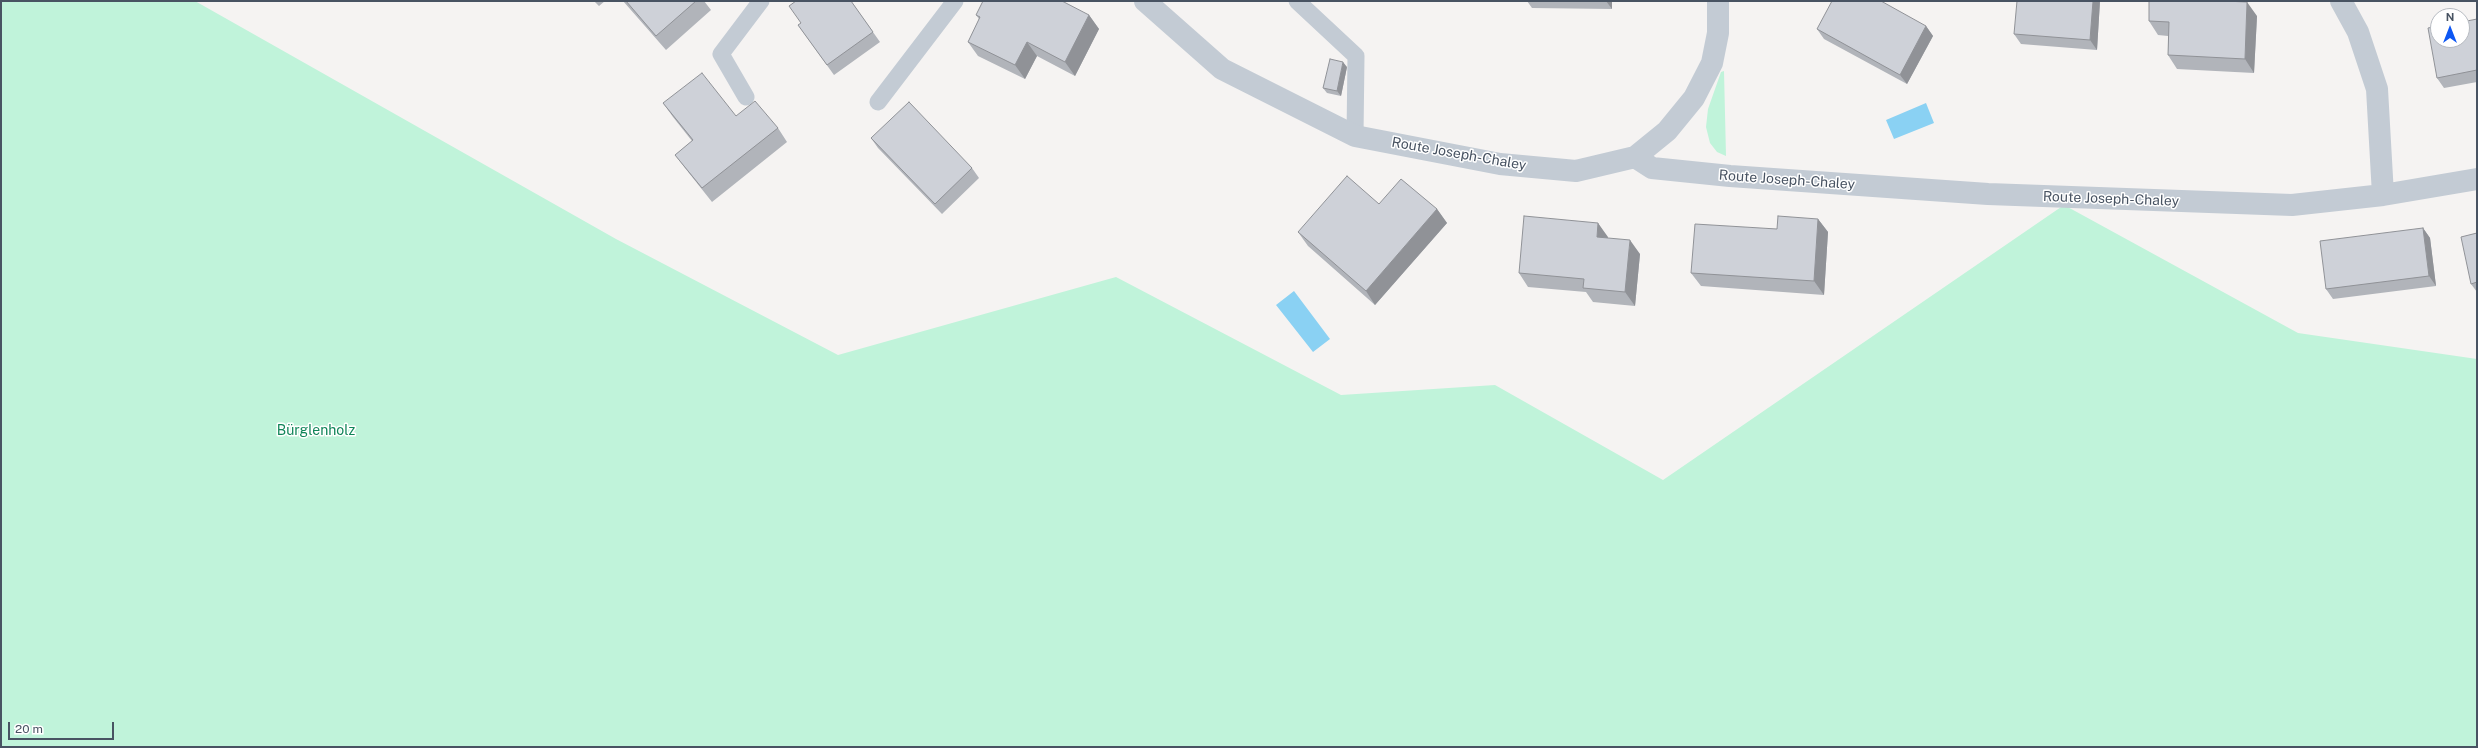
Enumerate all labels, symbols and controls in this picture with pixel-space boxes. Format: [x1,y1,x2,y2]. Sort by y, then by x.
north arrow [2430,8,2470,48]
text: N [2446,11,2454,23]
street label: Route Joseph-Chaley [1390,134,1528,174]
street label: Route Joseph-Chaley [1718,167,1856,193]
street label: Route Joseph-Chaley [2042,188,2180,210]
park label: Bürglenholz [277,423,355,439]
scale bar [10,714,116,740]
text: 20 m [15,722,43,736]

